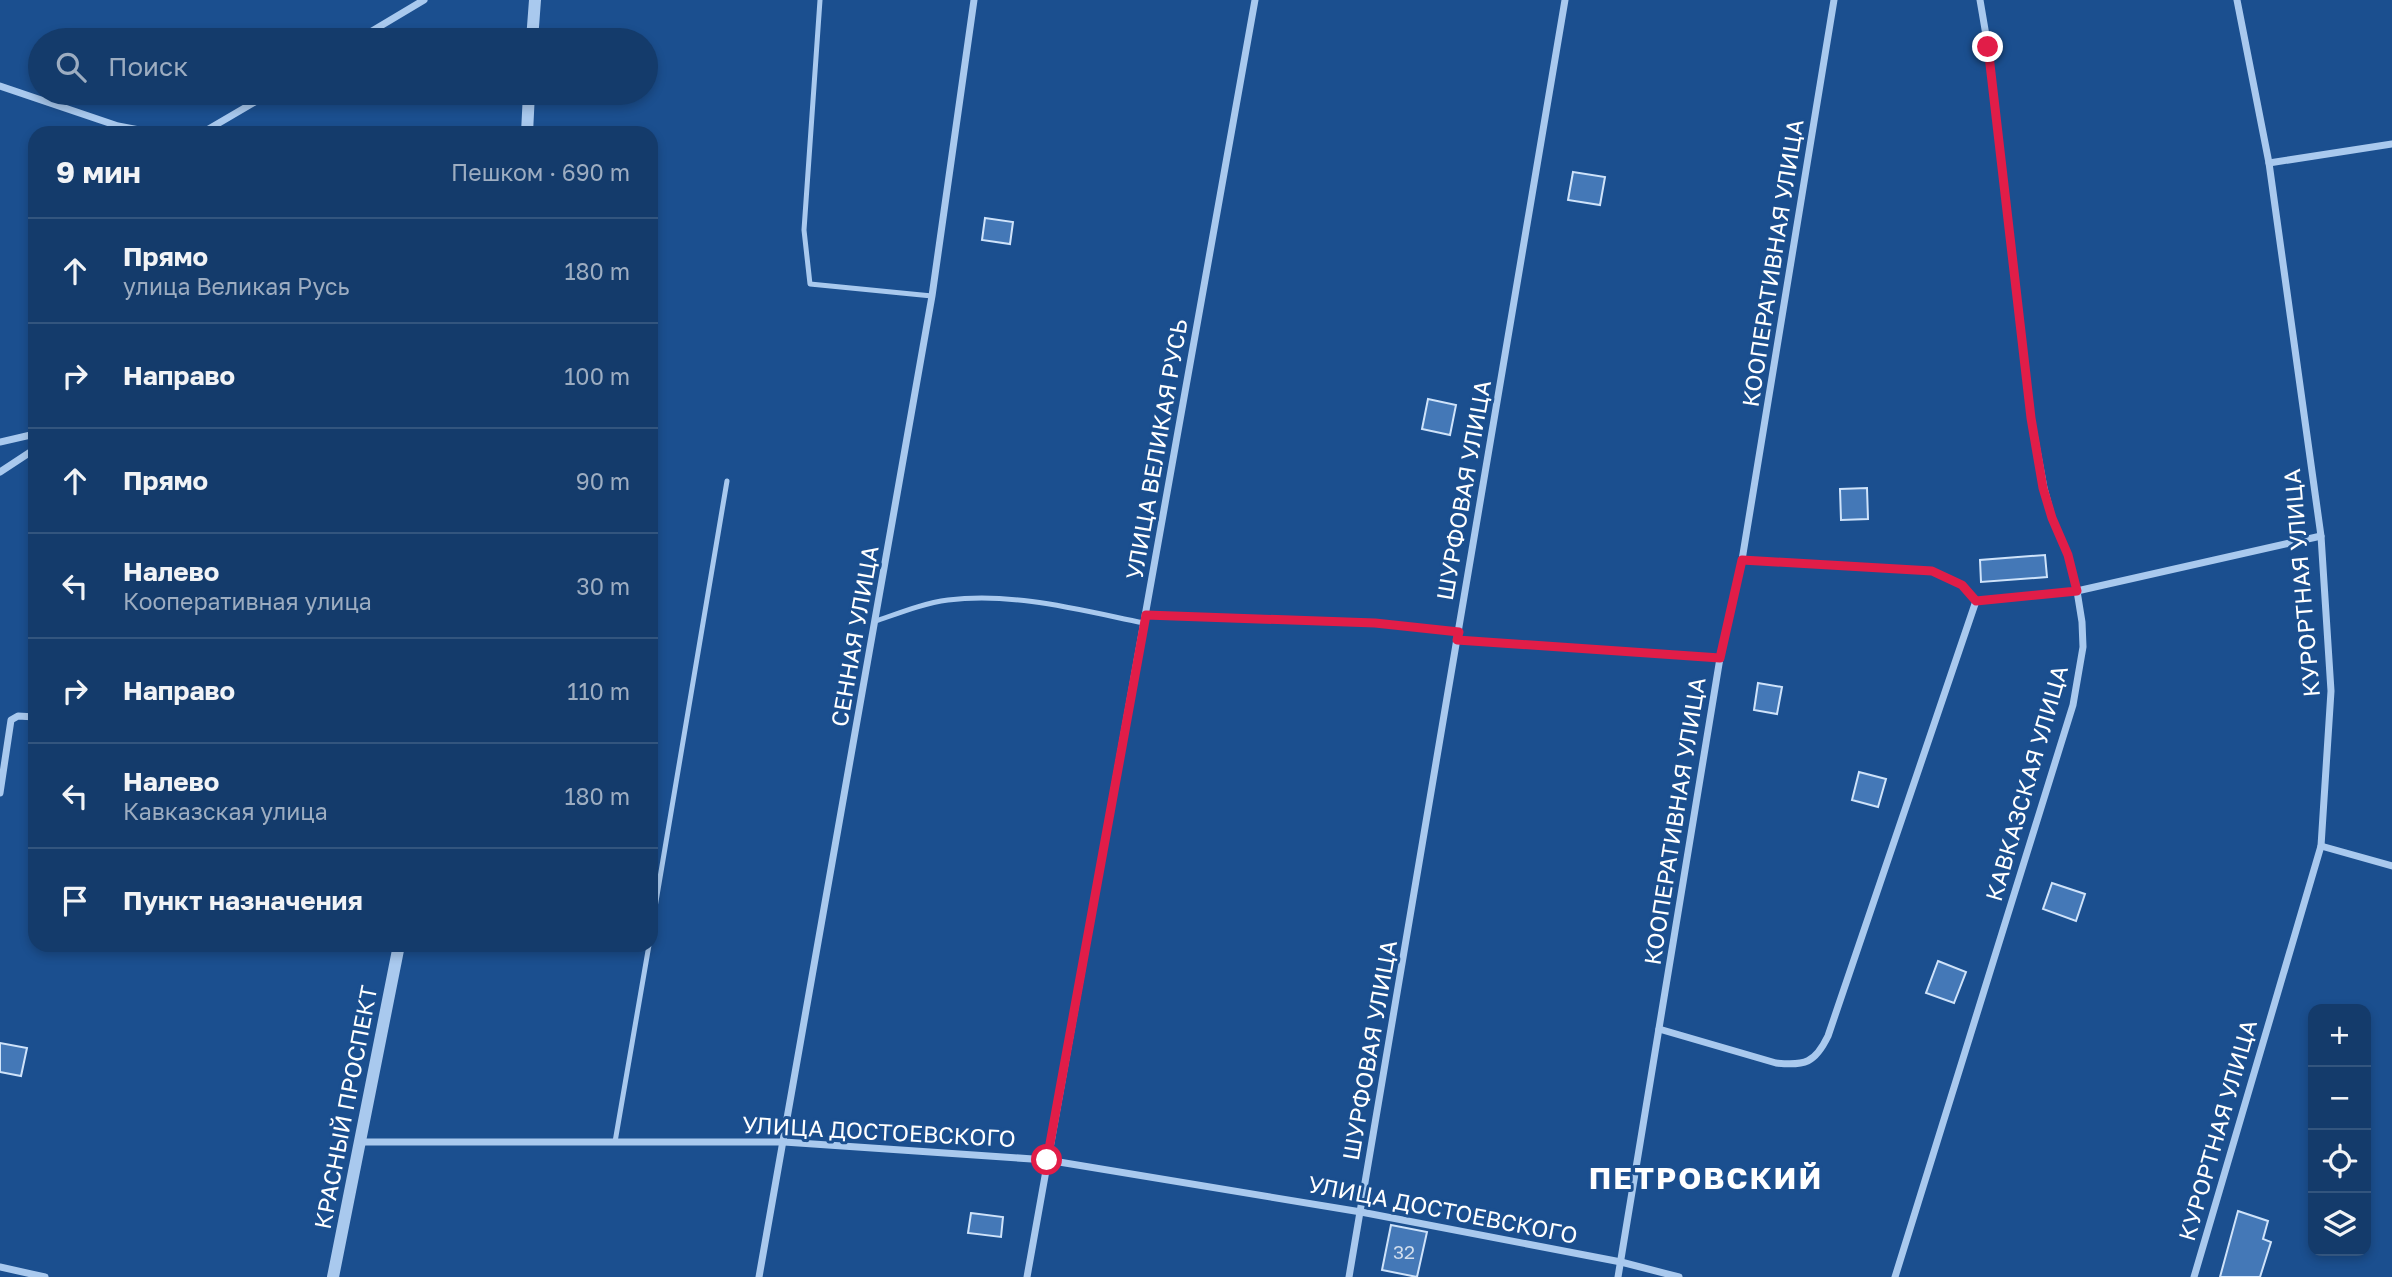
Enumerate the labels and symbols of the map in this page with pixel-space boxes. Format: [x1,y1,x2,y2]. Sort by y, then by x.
route end [1972,31,2003,62]
street label: КООПЕРАТИВНАЯ УЛИЦА [1735,117,1809,409]
street label: УЛИЦА ВЕЛИКАЯ РУСЬ [1119,316,1193,582]
street label: ШУРФОВАЯ УЛИЦА [1430,378,1496,602]
street label: КУРОРТНАЯ УЛИЦА [2277,468,2325,698]
street label: СЕННАЯ УЛИЦА [824,543,884,729]
street label: КАВКАЗСКАЯ УЛИЦА [1979,662,2073,904]
street label: КООПЕРАТИВНАЯ УЛИЦА [1637,675,1711,967]
street label: ШУРФОВАЯ УЛИЦА [1336,938,1402,1162]
street label: КРАСНЫЙ ПРОСПЕКТ [308,983,382,1231]
street label: КУРОРТНАЯ УЛИЦА [2172,1016,2262,1244]
street label: УЛИЦА ДОСТОЕВСКОГО [741,1110,1017,1152]
route start [1031,1144,1062,1175]
district label: ПЕТРОВСКИЙ [1589,1160,1823,1196]
street label: УЛИЦА ДОСТОЕВСКОГО [1306,1169,1580,1249]
house number: 32 [1393,1240,1415,1263]

